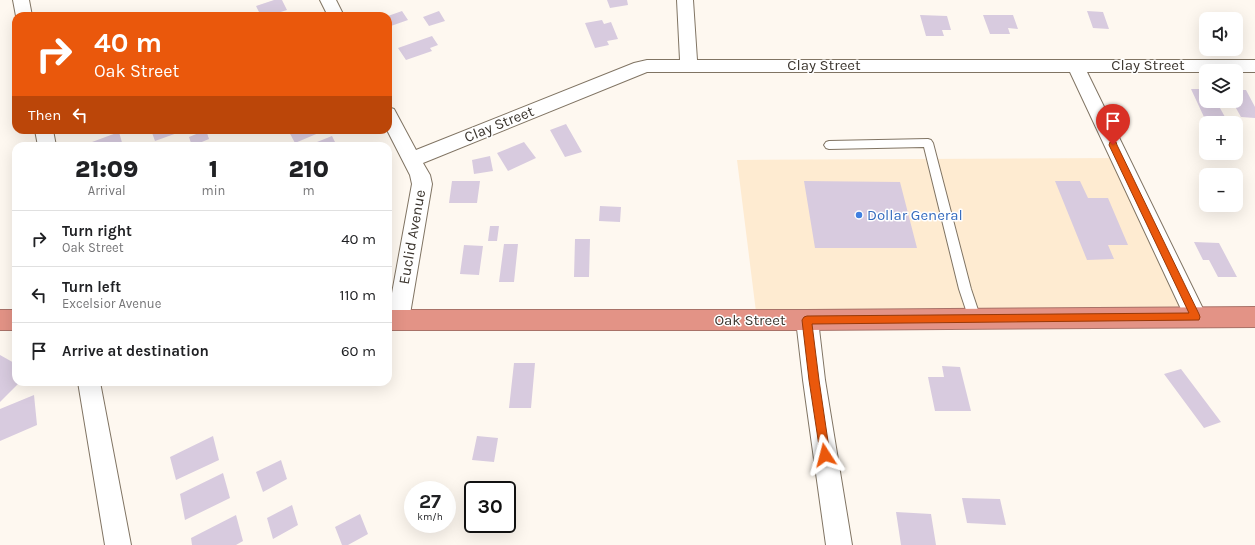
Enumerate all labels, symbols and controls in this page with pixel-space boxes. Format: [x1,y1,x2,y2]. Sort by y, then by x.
map controls [1199,12,1243,212]
button: sound [1199,12,1243,56]
text: 40 m [94,26,162,59]
icon: right [28,28,80,80]
street label: Clay Street [787,56,861,74]
street label: Clay Street [1111,56,1185,74]
text: Oak Street [94,60,179,82]
button: layers [1199,64,1243,108]
street label: Clay Street [462,102,537,146]
icon: left [69,104,91,126]
pin [1096,104,1130,145]
text: Then [28,106,61,124]
icon: arrive [1102,110,1124,132]
button: + [1199,116,1243,160]
text: 21:09 [75,155,138,183]
text: 1 [209,155,218,183]
text: 210 [288,155,329,183]
button: − [1199,168,1243,212]
text: Arrival [88,183,126,198]
text: min [201,183,225,198]
text: m [303,183,315,198]
street label: Euclid Avenue [395,188,429,286]
place label: Dollar General [867,206,963,224]
marker: Dollar General [854,210,864,220]
text: Turn right [62,222,132,240]
icon: right [28,228,50,250]
text: 40 m [341,230,376,248]
text: Oak Street [62,240,124,255]
text: Turn left [62,278,121,296]
icon: left [28,284,50,306]
text: 110 m [340,286,376,304]
text: Excelsior Avenue [62,296,161,311]
street label: Oak Street [714,311,786,329]
icon: arrive [28,340,50,362]
text: Arrive at destination [62,342,209,360]
text: 60 m [341,342,376,360]
position arrow [804,434,846,476]
speed limit sign: 30 [464,481,516,533]
text: 27 [419,490,441,513]
text: km/h [417,511,443,523]

